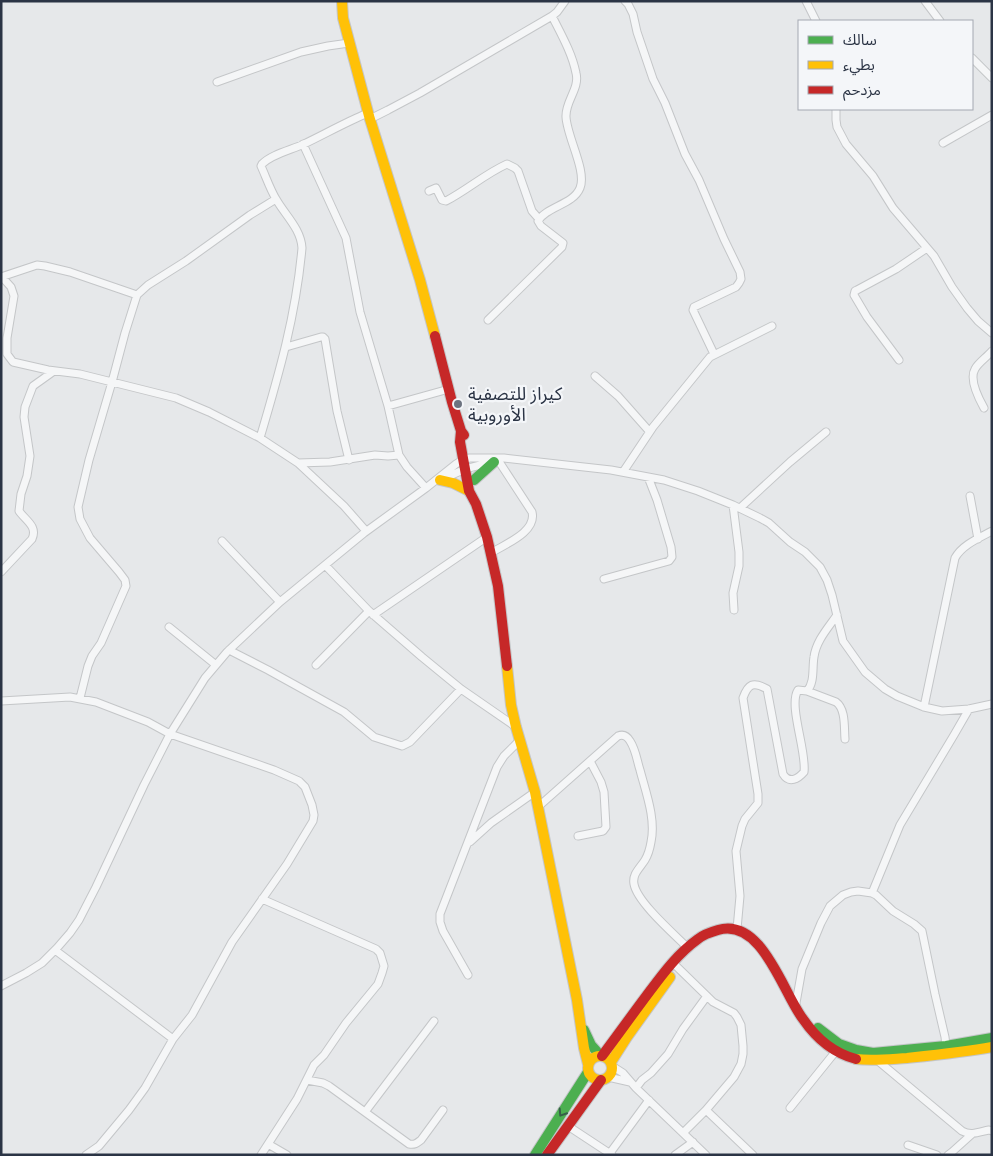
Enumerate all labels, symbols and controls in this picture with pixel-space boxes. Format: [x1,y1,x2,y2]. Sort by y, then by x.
legend [798,20,973,110]
text: سالك [843,31,877,49]
text: بطيء [843,56,875,76]
text: مزدحم [843,81,881,101]
place label: كيراز للتصفية الأوروبية [468,383,563,426]
marker: كيراز للتصفية الأوروبية [452,398,464,410]
one-way arrow [559,1108,568,1117]

